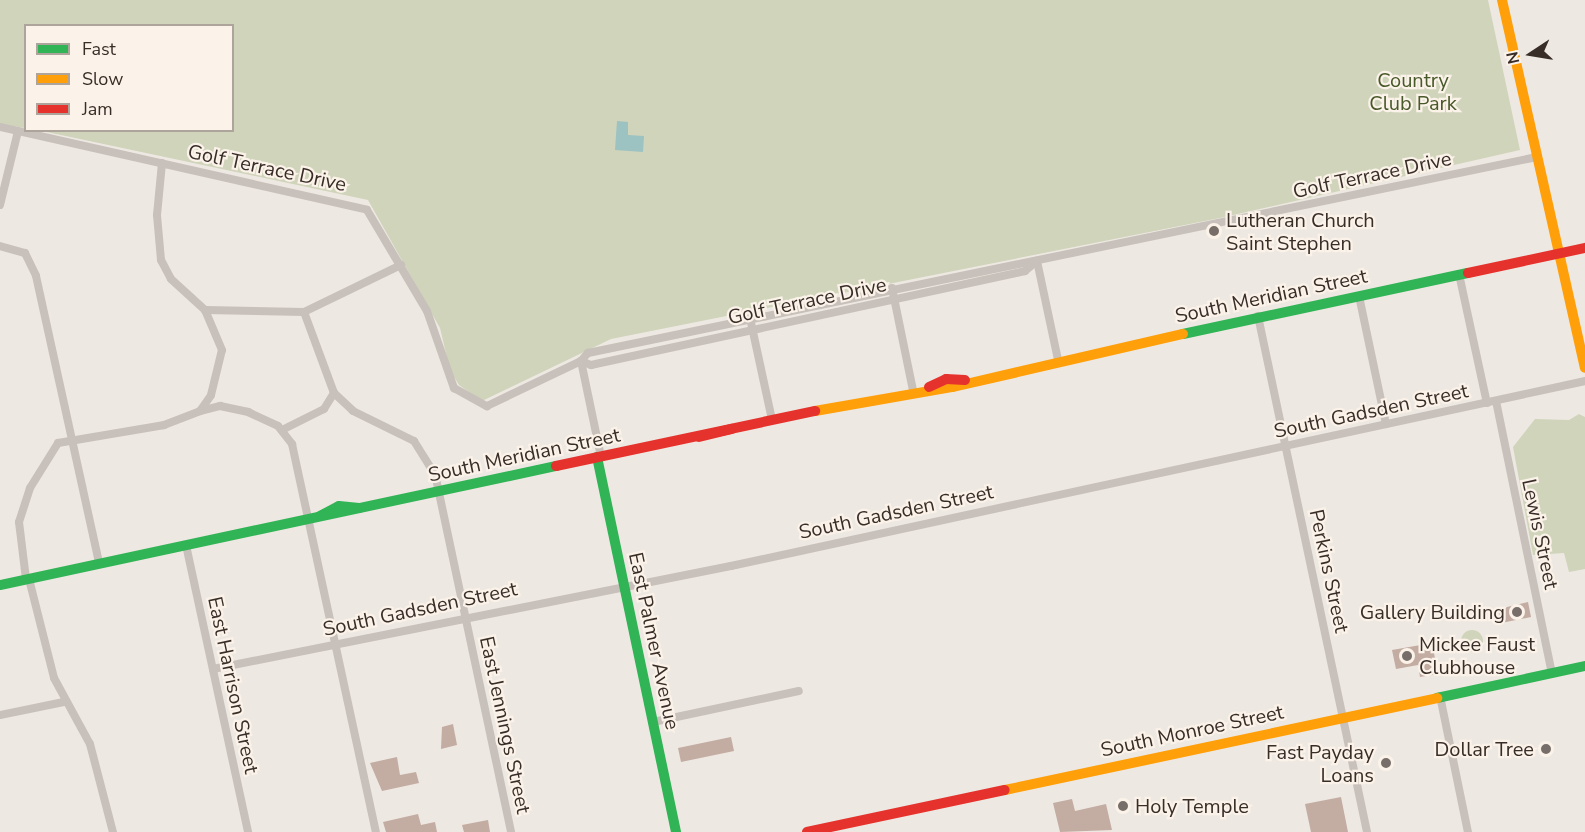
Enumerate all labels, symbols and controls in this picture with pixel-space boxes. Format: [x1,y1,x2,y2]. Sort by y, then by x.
legend [24,24,234,132]
north arrow [1501,24,1561,84]
text: Fast [82,37,116,61]
text: N [1501,50,1525,66]
text: Slow [82,67,123,91]
park label: Country Club Park [1369,69,1457,116]
text: Jam [82,97,113,121]
street label: Golf Terrace Drive [186,139,348,197]
street label: Golf Terrace Drive [1291,146,1453,204]
place label: Lutheran Church Saint Stephen [1226,208,1375,255]
marker: Lutheran Church Saint Stephen [1207,224,1221,238]
street label: South Meridian Street [1173,264,1369,328]
street label: Golf Terrace Drive [726,272,888,330]
street label: South Gadsden Street [1272,379,1470,443]
street label: South Meridian Street [426,423,622,487]
street label: Lewis Street [1517,477,1563,591]
street label: South Gadsden Street [797,480,995,544]
street label: Perkins Street [1304,507,1354,635]
street label: East Palmer Avenue [623,550,685,732]
street label: South Gadsden Street [321,577,519,641]
street label: East Harrison Street [203,594,263,776]
place label: Gallery Building [1360,600,1505,624]
marker: Gallery Building [1510,605,1524,619]
place label: Mickee Faust Clubhouse [1419,632,1535,679]
street label: East Jennings Street [474,634,536,816]
marker: Mickee Faust Clubhouse [1400,649,1414,663]
street label: South Monroe Street [1098,700,1286,762]
place label: Dollar Tree [1434,737,1534,761]
place label: Fast Payday Loans [1266,740,1374,787]
marker: Dollar Tree [1539,742,1553,756]
marker: Fast Payday Loans [1379,756,1393,770]
place label: Holy Temple [1135,794,1249,818]
marker: Holy Temple [1116,799,1130,813]

